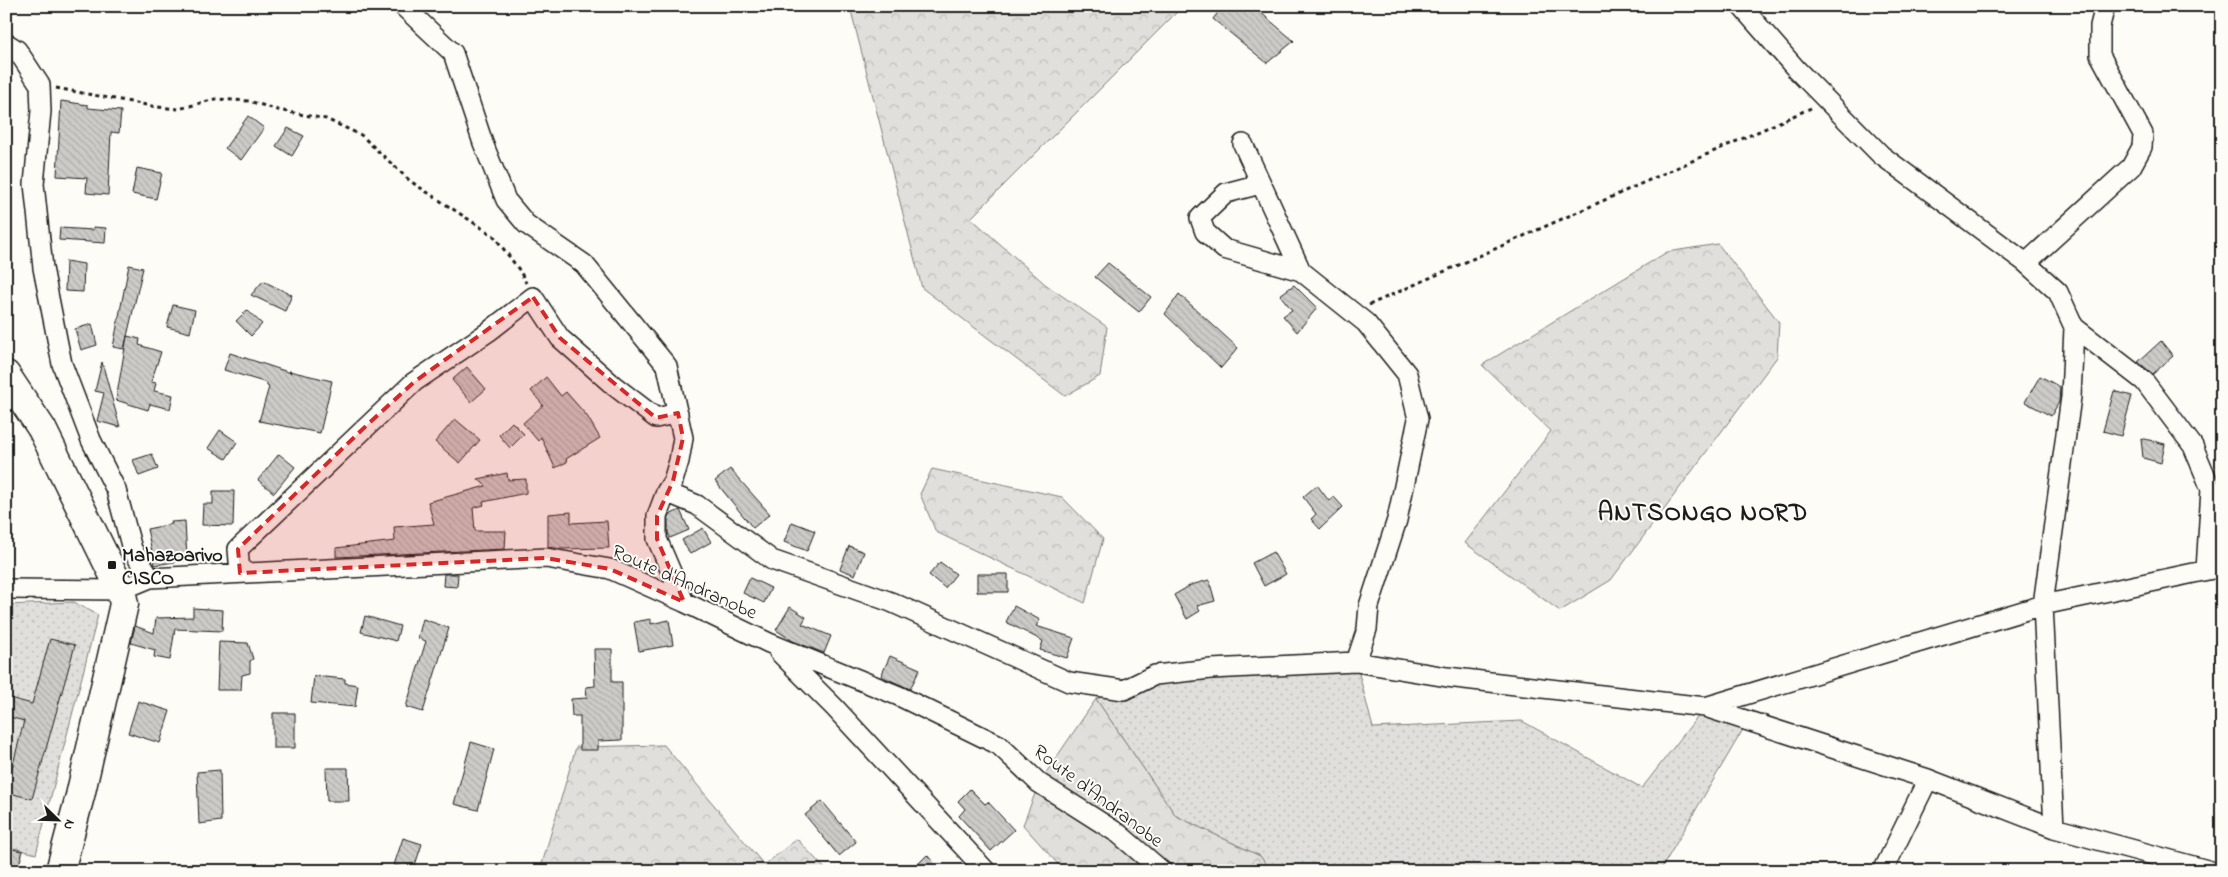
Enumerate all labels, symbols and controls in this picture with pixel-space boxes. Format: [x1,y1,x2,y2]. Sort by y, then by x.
district label: ANTSONGO NORD [1598,496,1808,532]
street label: Route d'Andranobe [607,538,761,628]
place label: Mahazoarivo CISCO [122,542,223,594]
marker: Mahazoarivo CISCO [106,559,118,571]
street label: Route d'Andranobe [1026,738,1169,856]
north arrow [32,794,82,844]
text: N [57,816,80,833]

